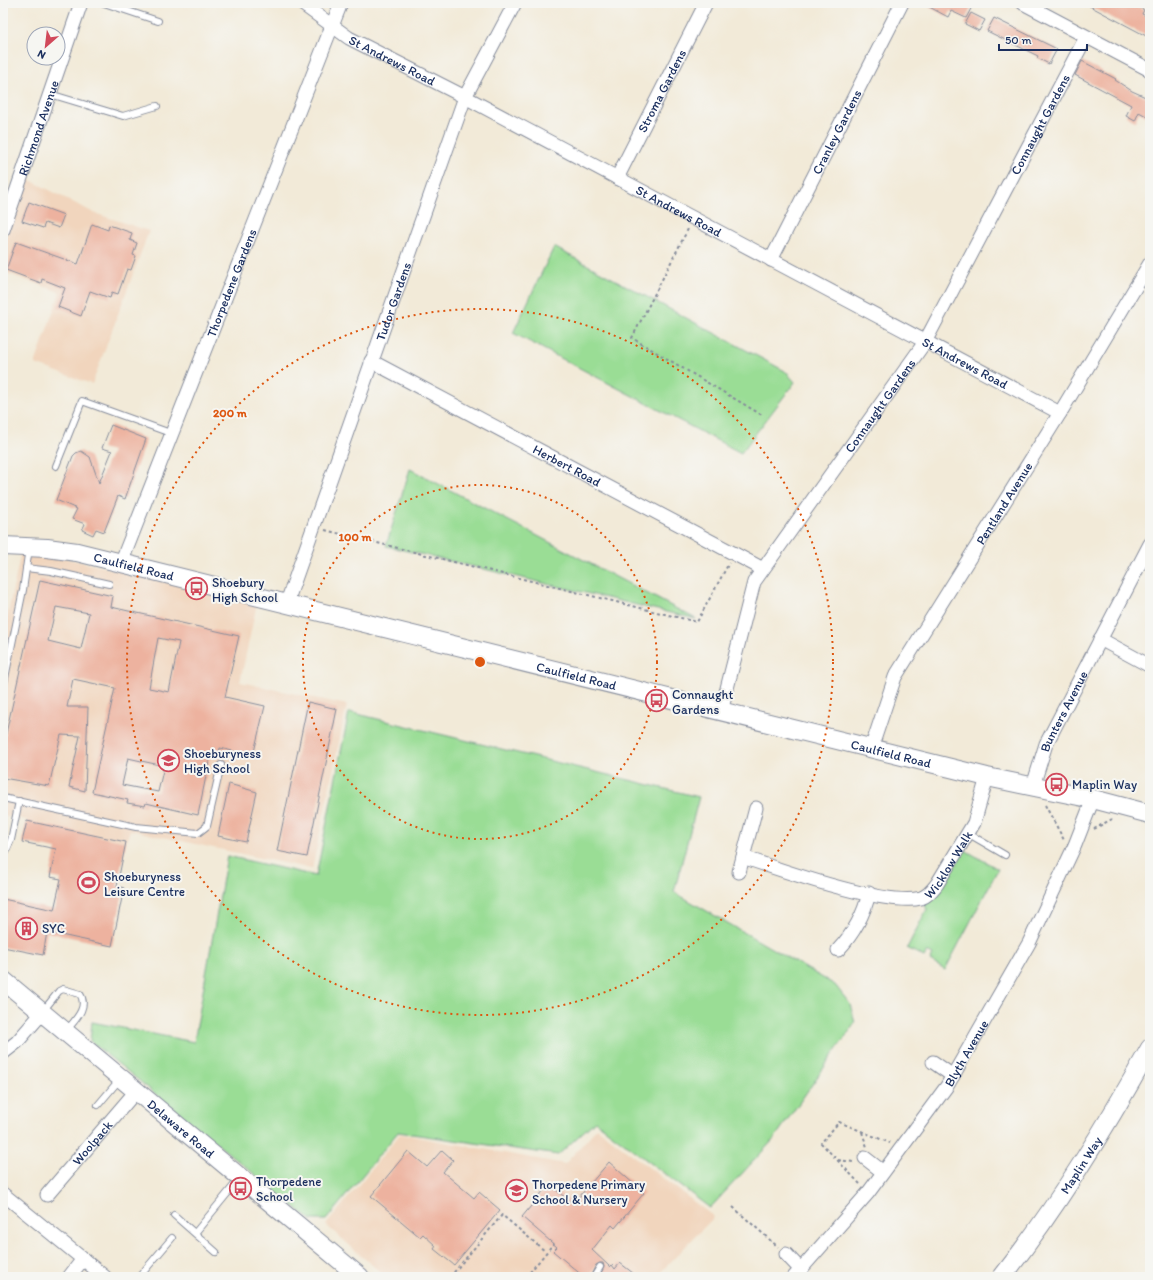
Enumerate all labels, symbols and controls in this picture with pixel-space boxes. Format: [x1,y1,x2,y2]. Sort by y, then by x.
north arrow [26,26,66,66]
scale bar [999,26,1087,52]
street label: St Andrews Road [346,32,438,89]
text: 50 m [1005,33,1031,47]
text: N [35,47,48,62]
street label: Stroma Gardens [634,47,689,135]
street label: Connaught Gardens [1008,72,1073,177]
street label: Richmond Avenue [15,78,62,178]
street label: Cranley Gardens [809,87,865,177]
street label: St Andrews Road [633,182,724,240]
street label: Thorpedene Gardens [203,226,260,339]
street label: Tudor Gardens [373,260,414,343]
street label: St Andrews Road [920,334,1010,392]
street label: Connaught Gardens [842,356,919,455]
text: 200 m [213,406,248,420]
street label: Herbert Road [530,441,603,490]
street label: Pentland Avenue [973,459,1035,547]
text: 100 m [338,530,372,544]
street label: Caulfield Road [92,549,176,584]
place label: Shoebury High School [212,575,278,605]
bus stop icon: Shoebury High School [183,576,209,602]
centre of rings [473,655,487,669]
street label: Caulfield Road [535,659,618,693]
street label: Bunters Avenue [1037,668,1091,754]
place label: Connaught Gardens [672,687,734,717]
bus stop icon: Connaught Gardens [644,688,670,714]
street label: Caulfield Road [849,737,933,771]
place label: Shoeburyness High School [184,746,261,776]
school or university icon: Shoeburyness High School [156,747,182,773]
bus stop icon: Maplin Way [1044,771,1070,797]
place label: Maplin Way [1072,777,1137,792]
street label: Wicklow Walk [921,828,976,902]
place label: Shoeburyness Leisure Centre [104,869,185,899]
sports icon: Shoeburyness Leisure Centre [76,870,102,896]
building icon: SYC [13,915,39,941]
place label: SYC [42,921,65,936]
street label: Blyth Avenue [941,1017,991,1089]
street label: Delaware Road [144,1096,218,1161]
street label: Woolpack [69,1117,116,1168]
street label: Maplin Way [1057,1134,1105,1197]
place label: Thorpedene School [256,1174,321,1204]
bus stop icon: Thorpedene School [228,1175,254,1201]
place label: Thorpedene Primary School & Nursery [532,1177,645,1207]
school or university icon: Thorpedene Primary School & Nursery [503,1178,529,1204]

